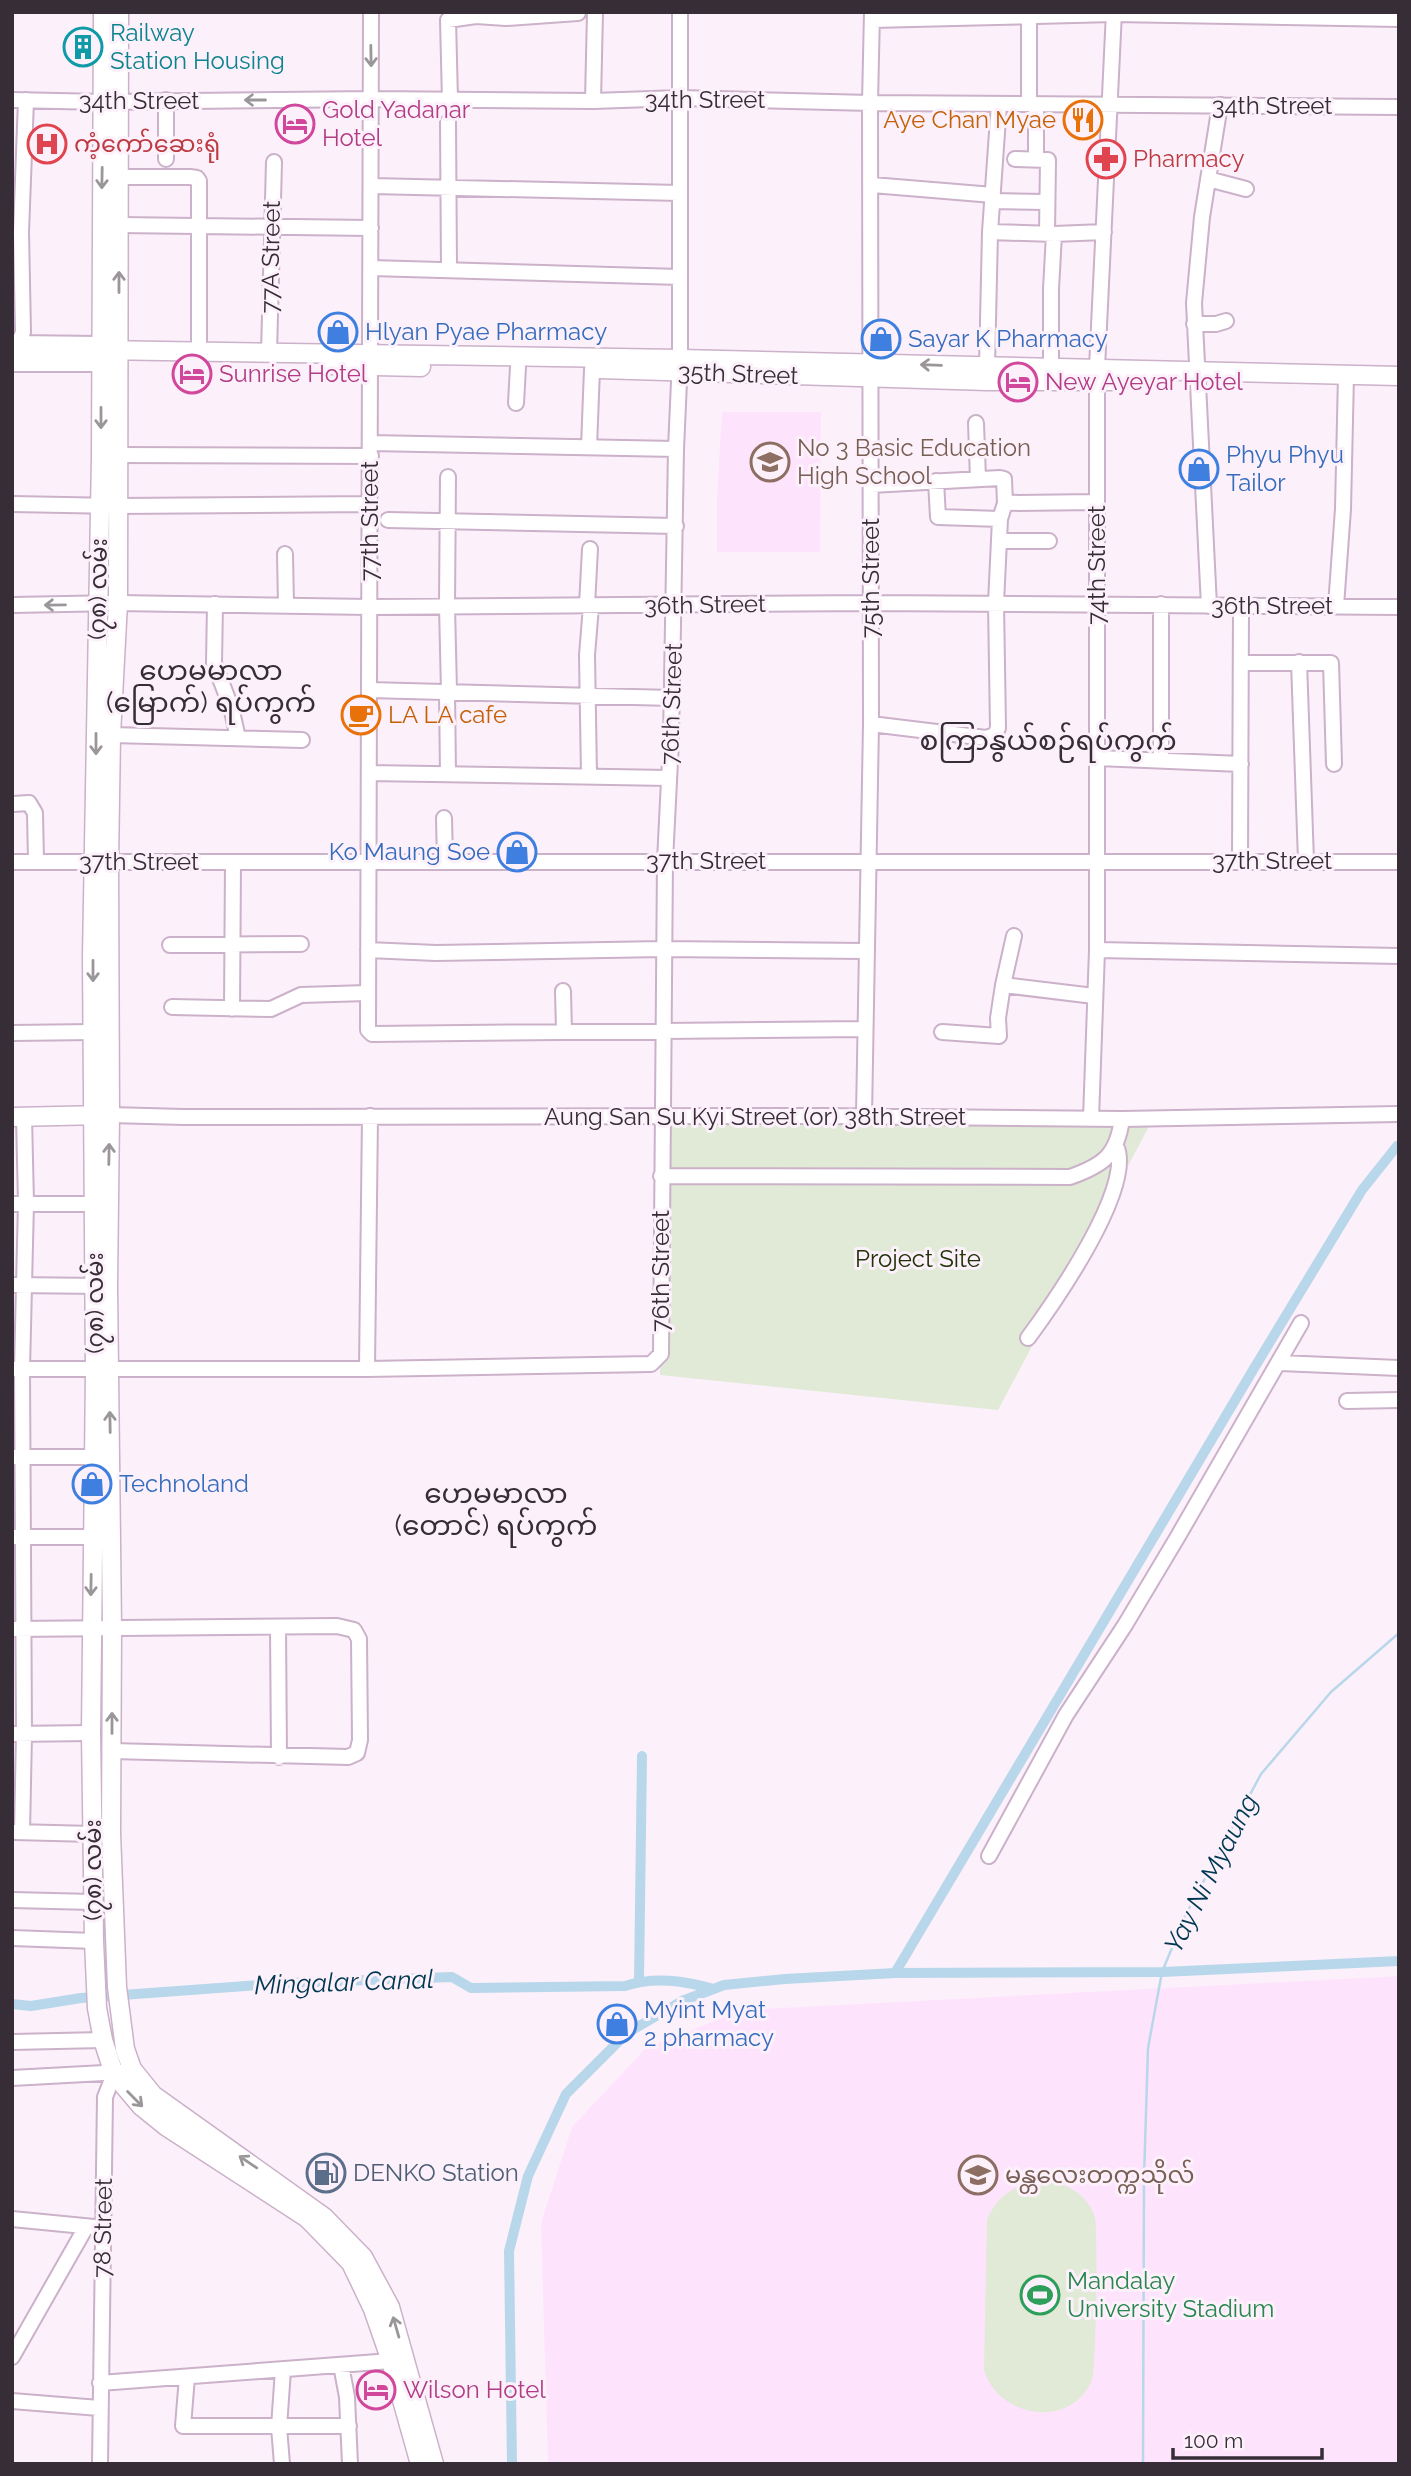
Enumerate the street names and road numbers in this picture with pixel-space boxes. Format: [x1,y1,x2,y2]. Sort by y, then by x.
street label: 34th Street [645,85,765,114]
street label: 34th Street [79,86,199,115]
street label: 34th Street [1212,91,1332,120]
street label: 77A Street [255,200,286,314]
street label: 35th Street [677,357,799,390]
street label: 77th Street [355,461,384,581]
street label: 74th Street [1082,505,1111,625]
street label: 75th Street [856,518,885,638]
street label: (၇၈) လမ်း [81,538,118,640]
street label: 36th Street [644,589,766,620]
street label: 36th Street [1211,591,1333,620]
street label: 76th Street [655,643,688,765]
street label: 37th Street [646,846,766,875]
street label: 37th Street [1212,846,1332,875]
street label: 37th Street [79,847,199,876]
street label: Aung San Su Kyi Street (or) 38th Street [544,1102,966,1131]
street label: 76th Street [646,1210,675,1332]
street label: (၇၈) လမ်း [79,1252,114,1354]
street label: (၇၈) လမ်း [77,1819,112,1921]
street label: 78 Street [87,2178,118,2278]

